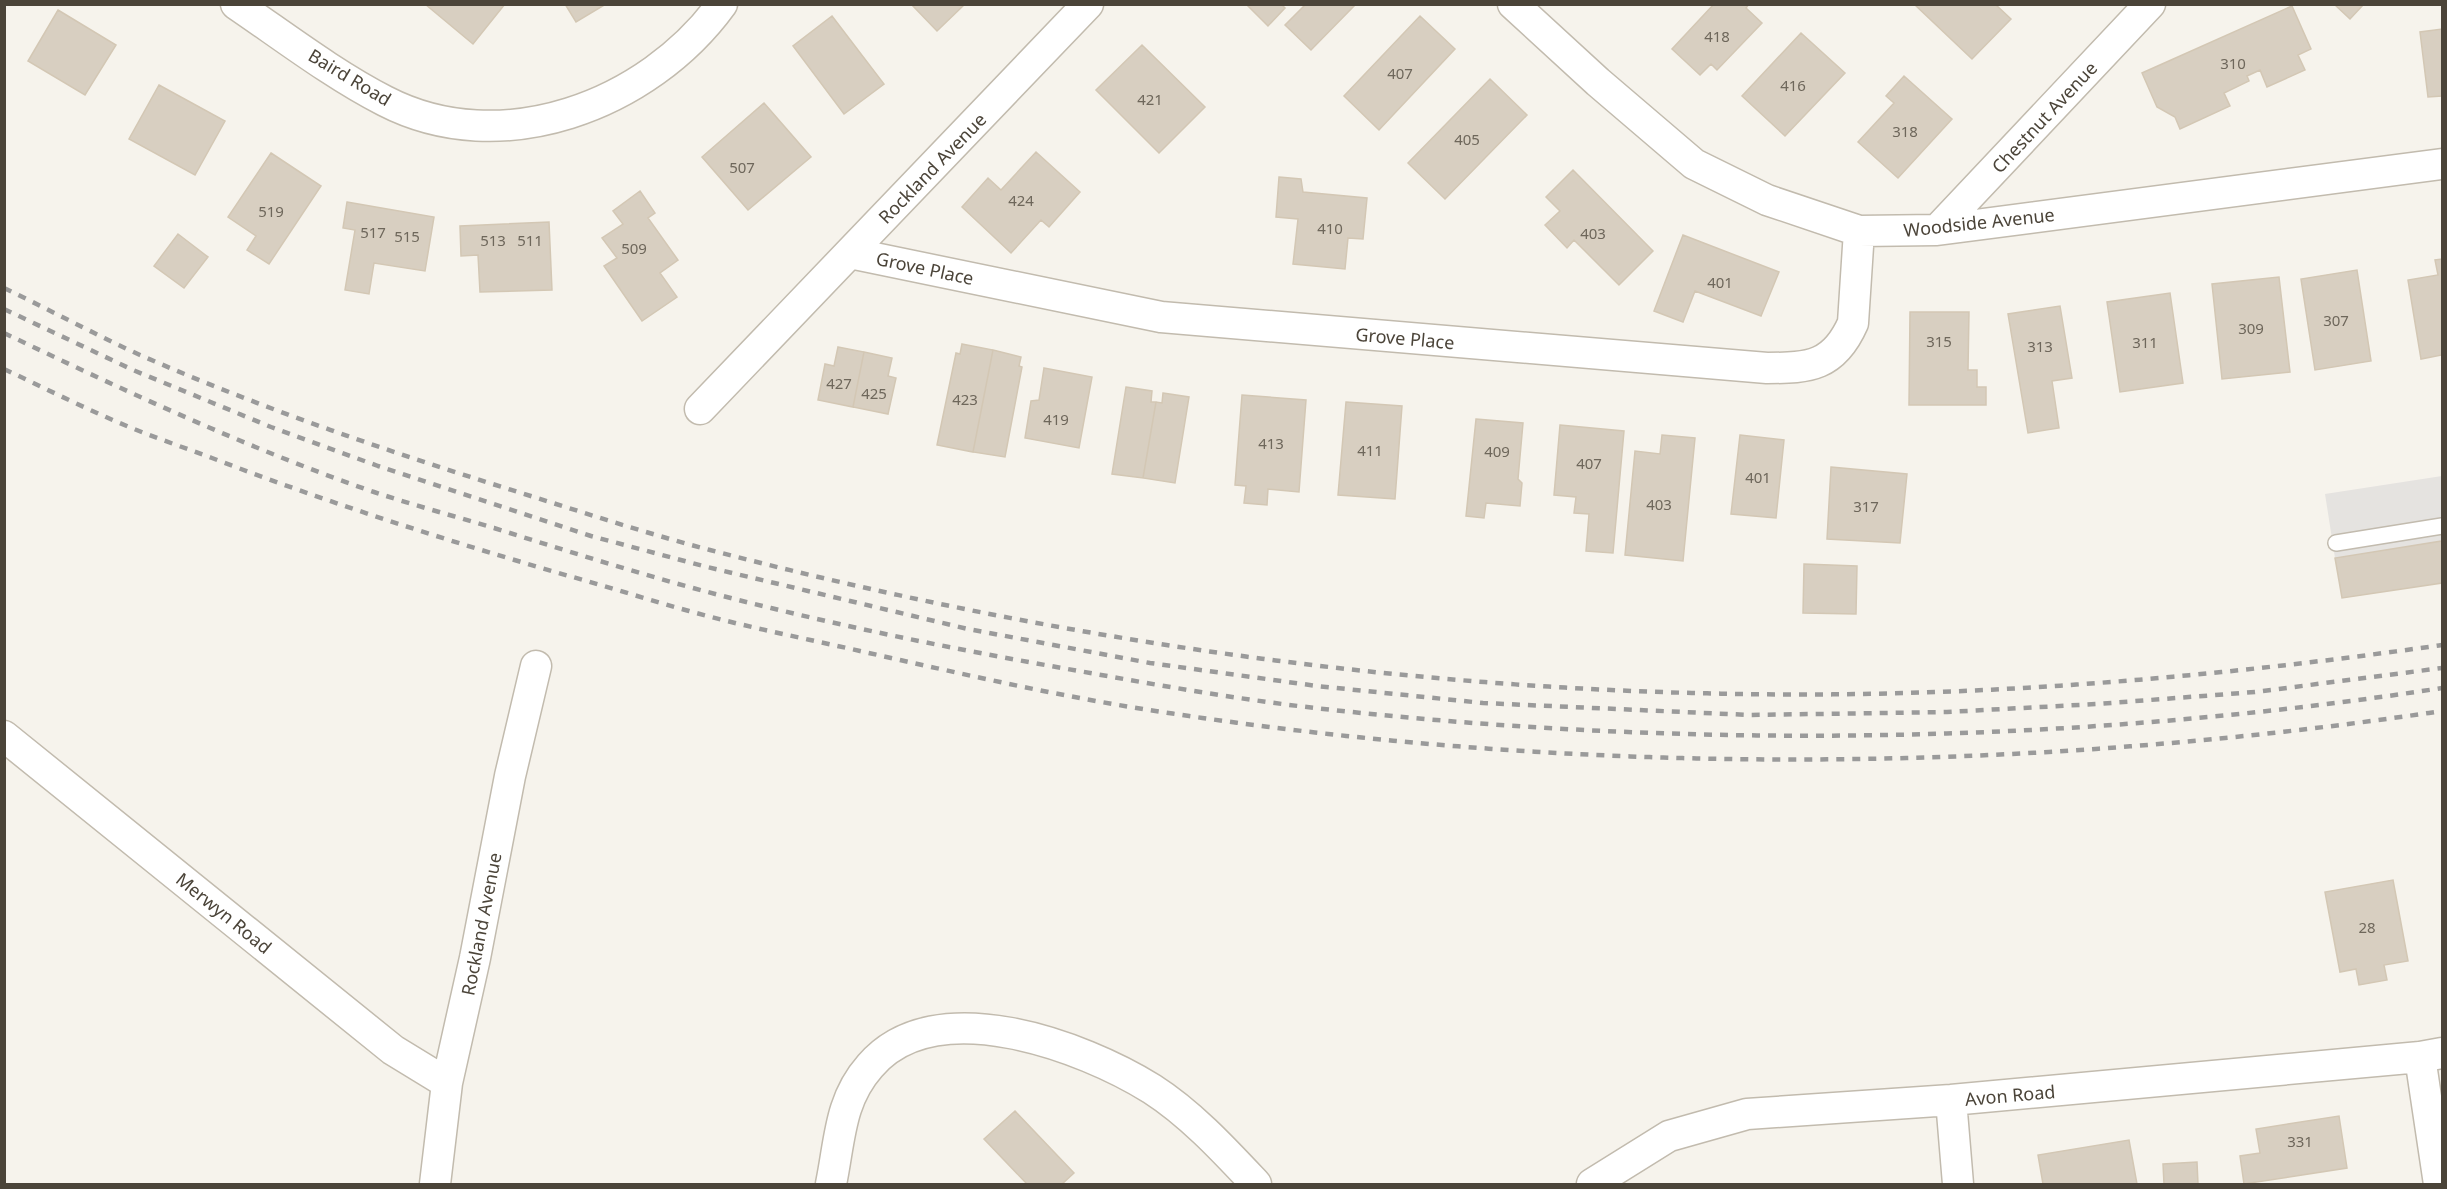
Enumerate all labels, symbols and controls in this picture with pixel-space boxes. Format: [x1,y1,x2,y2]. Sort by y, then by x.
house number: 418 [1704,26,1730,46]
street label: Baird Road [304,43,396,111]
house number: 310 [2220,53,2246,73]
street label: Chestnut Avenue [1986,56,2102,178]
house number: 407 [1387,63,1413,83]
house number: 416 [1780,75,1806,95]
house number: 421 [1137,89,1163,109]
street label: Rockland Avenue [873,107,991,229]
house number: 318 [1892,121,1918,141]
house number: 405 [1454,129,1480,149]
house number: 507 [729,157,755,177]
house number: 424 [1008,190,1034,210]
house number: 519 [258,201,284,221]
street label: Woodside Avenue [1902,202,2056,242]
house number: 410 [1317,218,1343,238]
house number: 517 [360,222,386,242]
house number: 403 [1580,223,1606,243]
house number: 515 [394,226,420,246]
house number: 513 [480,230,506,250]
house number: 511 [517,230,543,250]
house number: 509 [621,238,647,258]
street label: Grove Place [874,246,976,290]
house number: 401 [1707,272,1733,292]
house number: 307 [2323,310,2349,330]
house number: 309 [2238,318,2264,338]
street label: Grove Place [1355,322,1455,354]
house number: 315 [1926,331,1952,351]
house number: 311 [2132,332,2158,352]
house number: 313 [2027,336,2053,356]
house number: 427 [826,373,852,393]
house number: 425 [861,383,887,403]
house number: 423 [952,389,978,409]
house number: 419 [1043,409,1069,429]
house number: 413 [1258,433,1284,453]
house number: 411 [1357,440,1383,460]
house number: 409 [1484,441,1510,461]
house number: 407 [1576,453,1602,473]
house number: 401 [1745,467,1771,487]
house number: 403 [1646,494,1672,514]
house number: 317 [1853,496,1879,516]
street label: Rockland Avenue [455,850,507,998]
street label: Merwyn Road [171,867,277,959]
house number: 28 [2358,917,2376,937]
street label: Avon Road [1964,1079,2056,1111]
house number: 331 [2287,1131,2313,1151]

